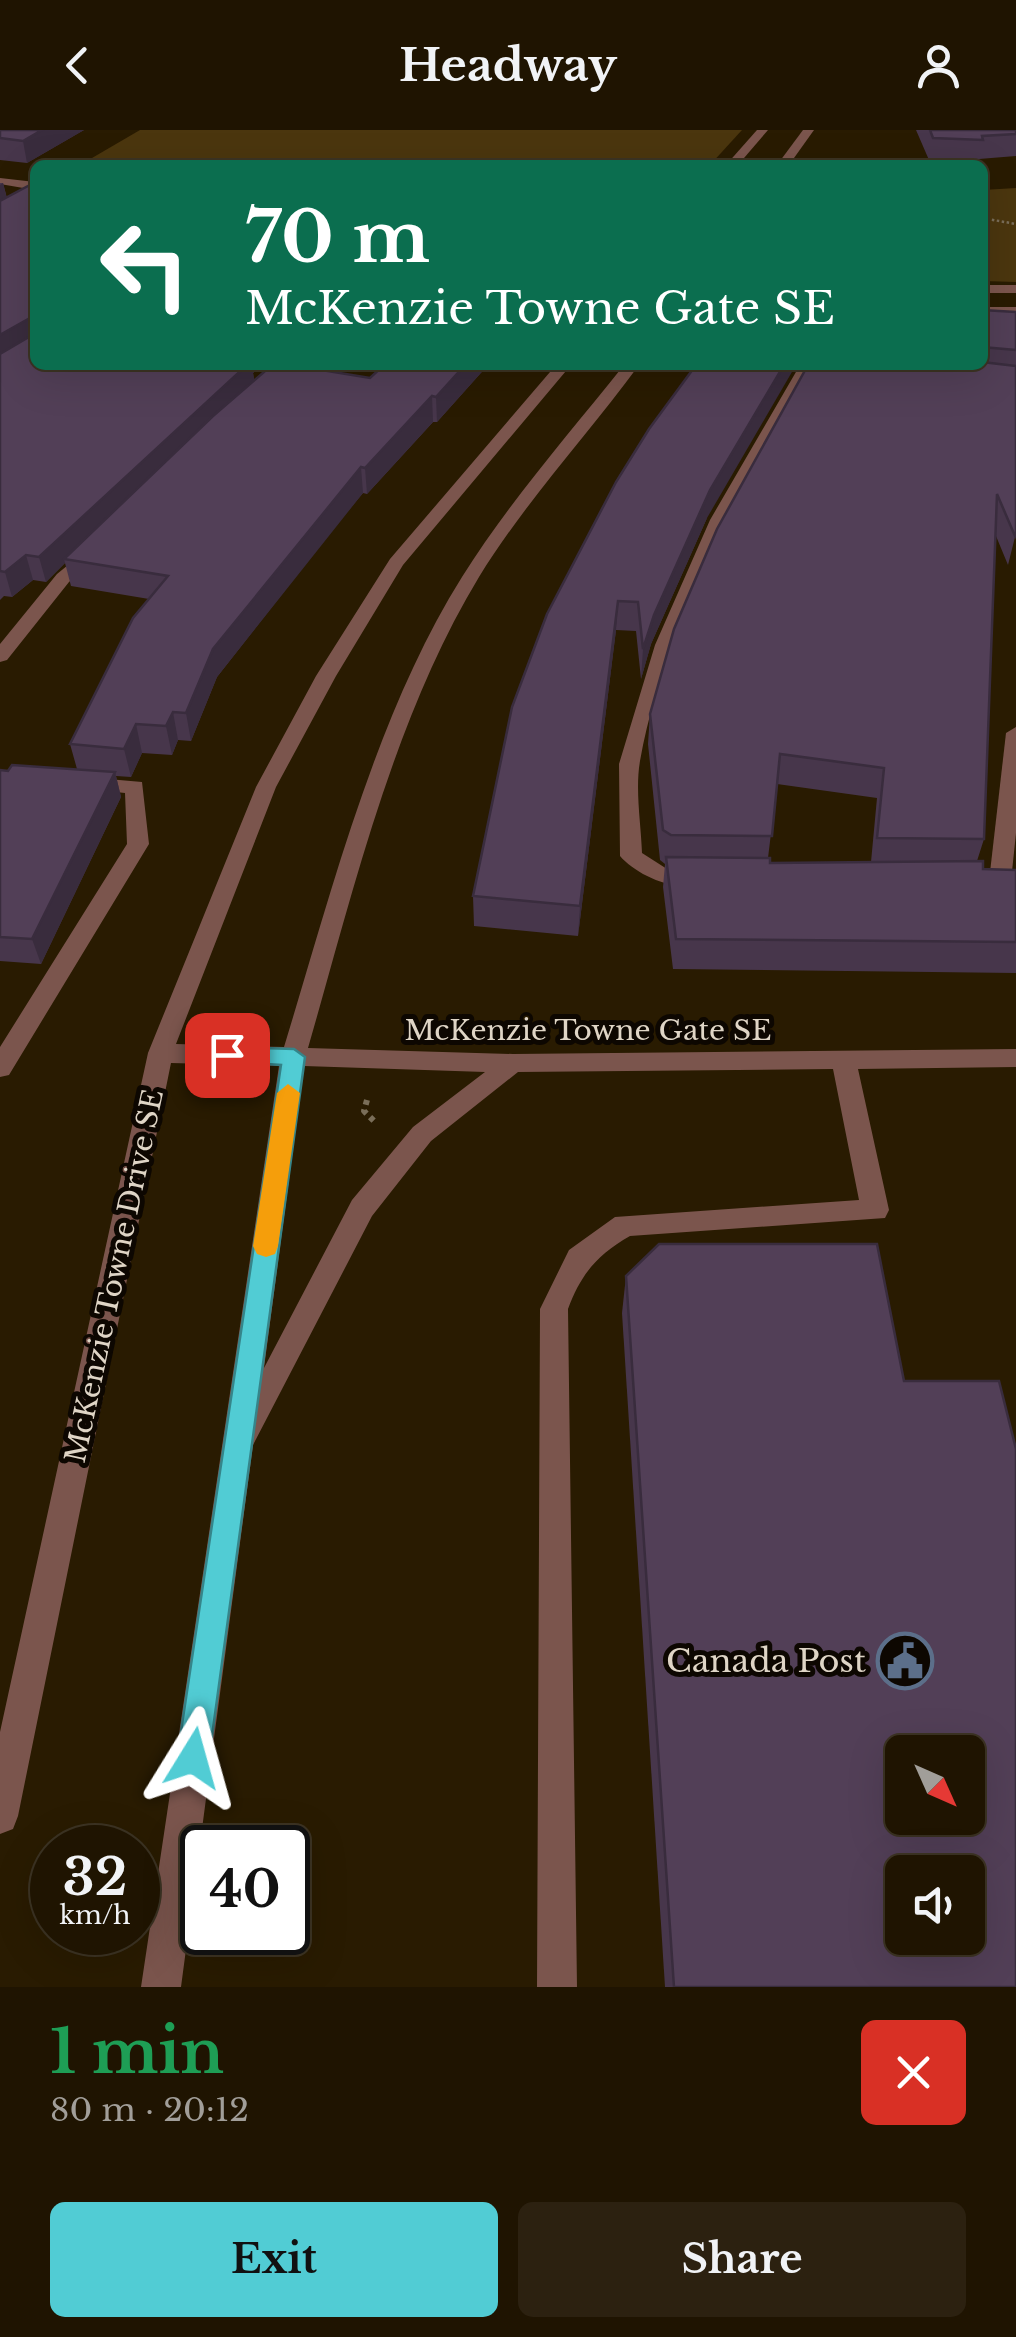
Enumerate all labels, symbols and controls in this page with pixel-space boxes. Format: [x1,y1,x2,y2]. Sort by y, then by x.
text: Headway [399,37,617,93]
icon: back [50,38,105,93]
icon: person [911,38,966,93]
text: 70 m [245,194,430,281]
icon: left [80,200,210,330]
text: McKenzie Towne Gate SE [245,280,835,336]
pin [185,1013,270,1098]
street label: McKenzie Towne Gate SE [405,1013,772,1048]
icon: arrive [200,1028,255,1083]
street label: McKenzie Towne Drive SE [58,1086,171,1466]
public building icon: Canada Post [875,1631,935,1691]
place label: Canada Post [666,1641,866,1681]
position arrow [141,1706,245,1810]
north arrow [885,1735,985,1835]
map controls [885,1735,985,1955]
speed limit sign: 40 [180,1825,310,1955]
text: 32 [63,1846,127,1909]
button: sound [885,1855,985,1955]
text: km/h [60,1900,130,1931]
text: 1 min [50,2015,224,2089]
button: close [861,2020,966,2125]
text: 80 m · 20:12 [50,2090,249,2130]
button: Exit [50,2202,498,2317]
button: Share [518,2202,966,2317]

